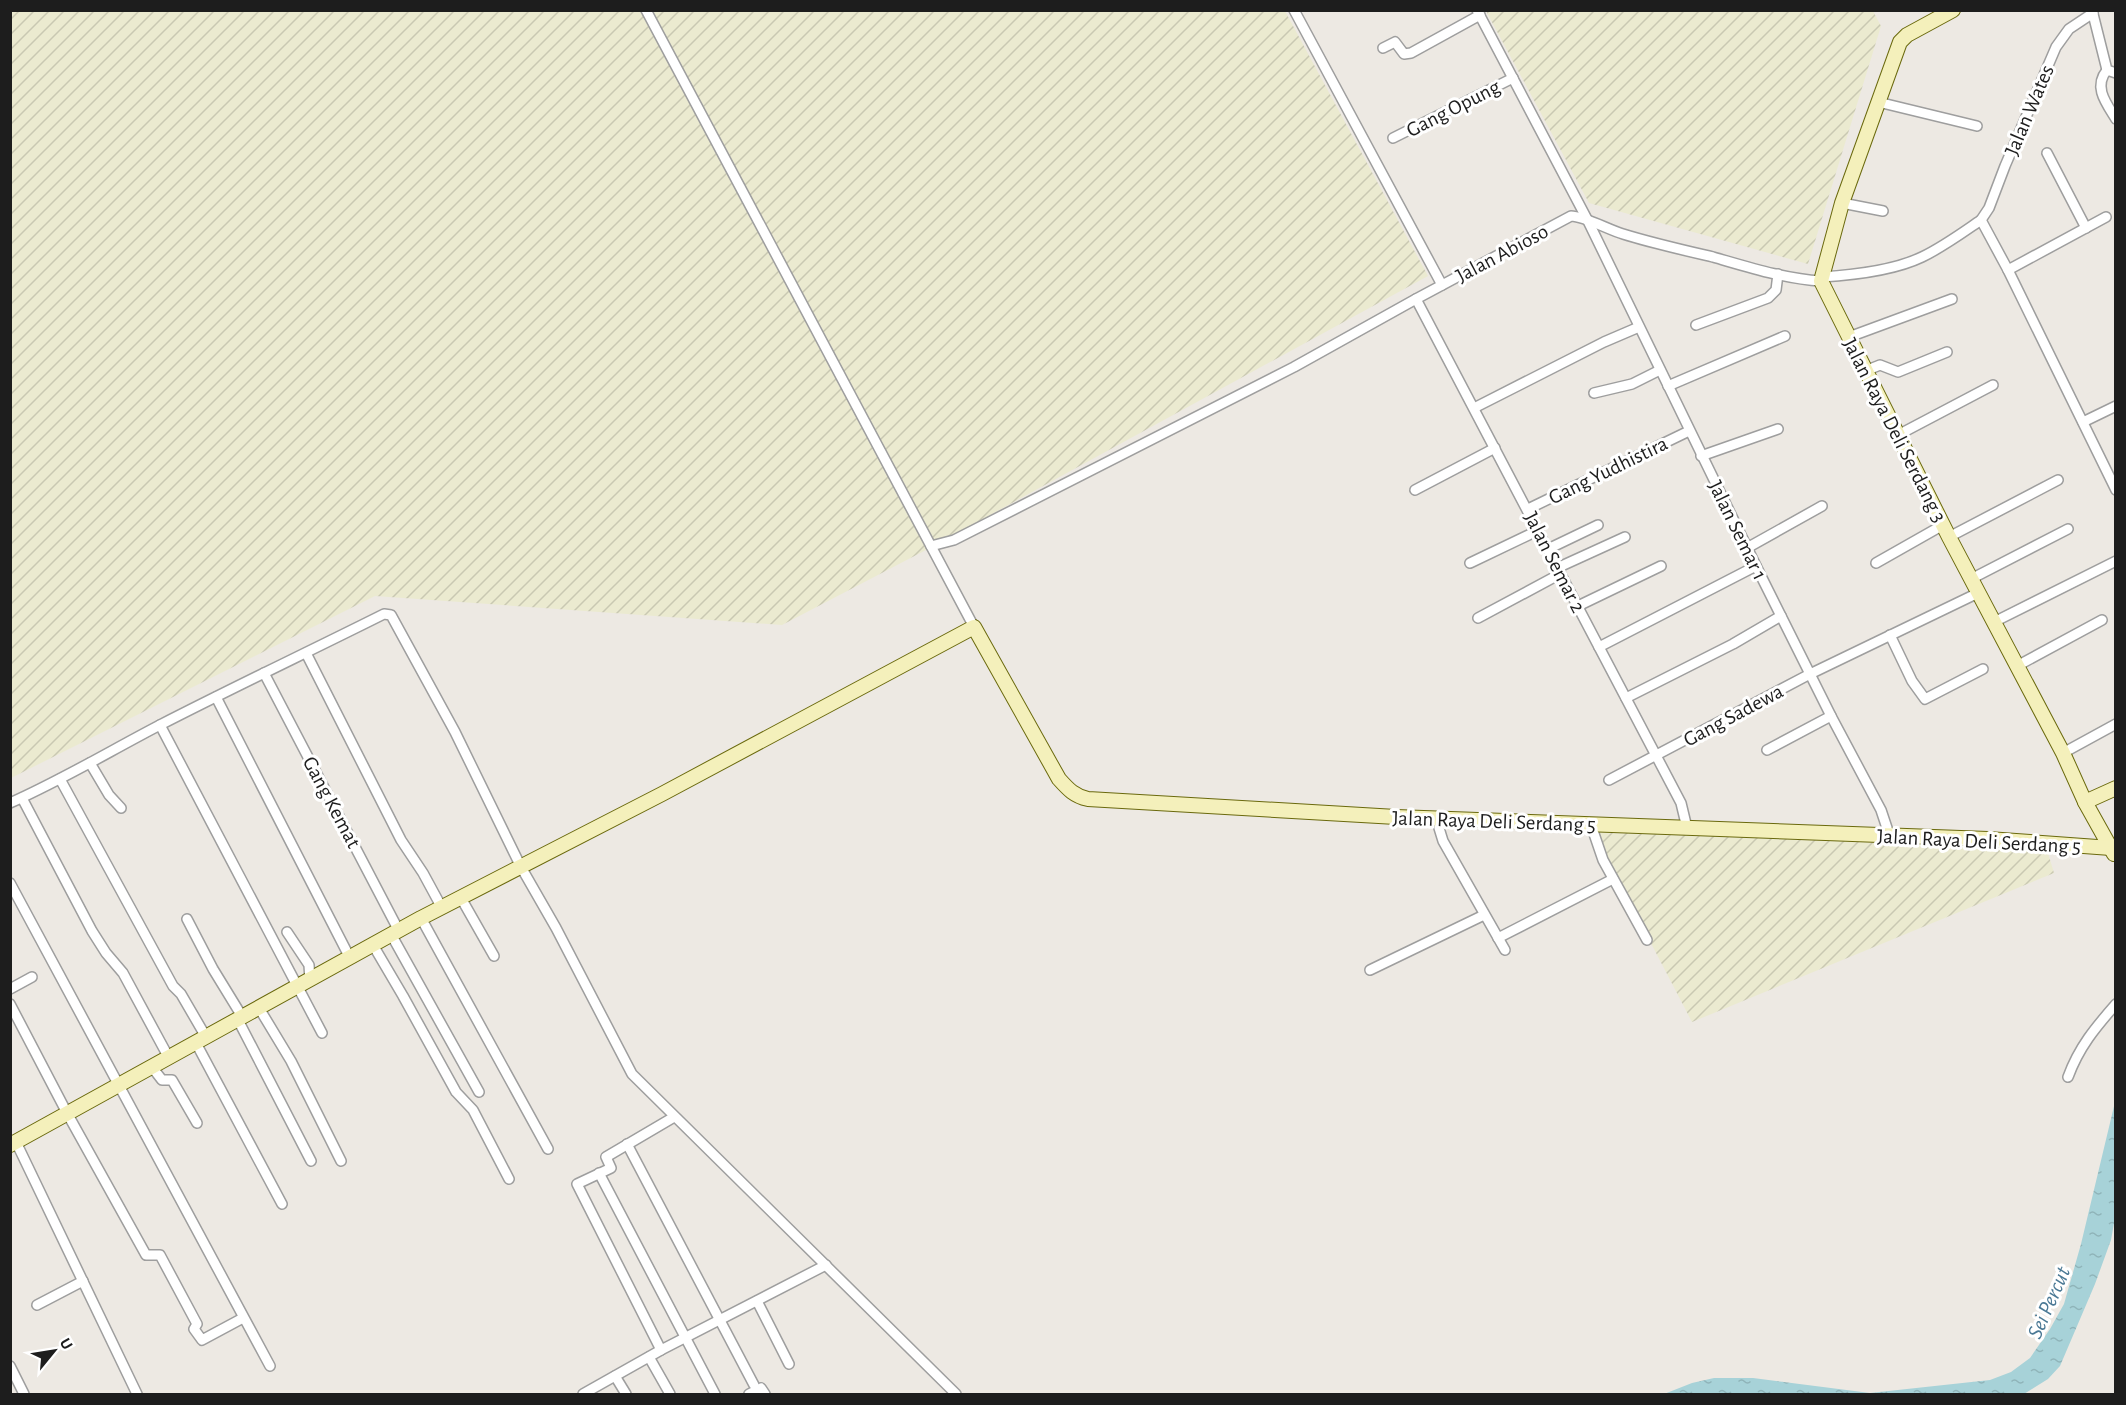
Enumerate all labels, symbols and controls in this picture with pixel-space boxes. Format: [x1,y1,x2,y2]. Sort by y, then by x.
street label: Jalan Wates [2001,62,2058,158]
street label: Gang Opung [1403,76,1504,141]
street label: Jalan Abioso [1453,220,1552,286]
street label: Jalan Raya Deli Serdang 3 [1839,335,1950,526]
street label: Gang Yudhistira [1545,432,1671,508]
street label: Jalan Semar 1 [1705,477,1771,583]
street label: Jalan Semar 2 [1520,508,1589,616]
street label: Gang Sadewa [1680,680,1787,750]
street label: Gang Kemat [299,753,365,852]
street label: Jalan Raya Deli Serdang 5 [1392,807,1596,836]
street label: Jalan Raya Deli Serdang 5 [1877,826,2081,857]
water label: Sei Percut [2023,1262,2075,1342]
north arrow [24,1321,84,1381]
text: U [57,1336,76,1352]

